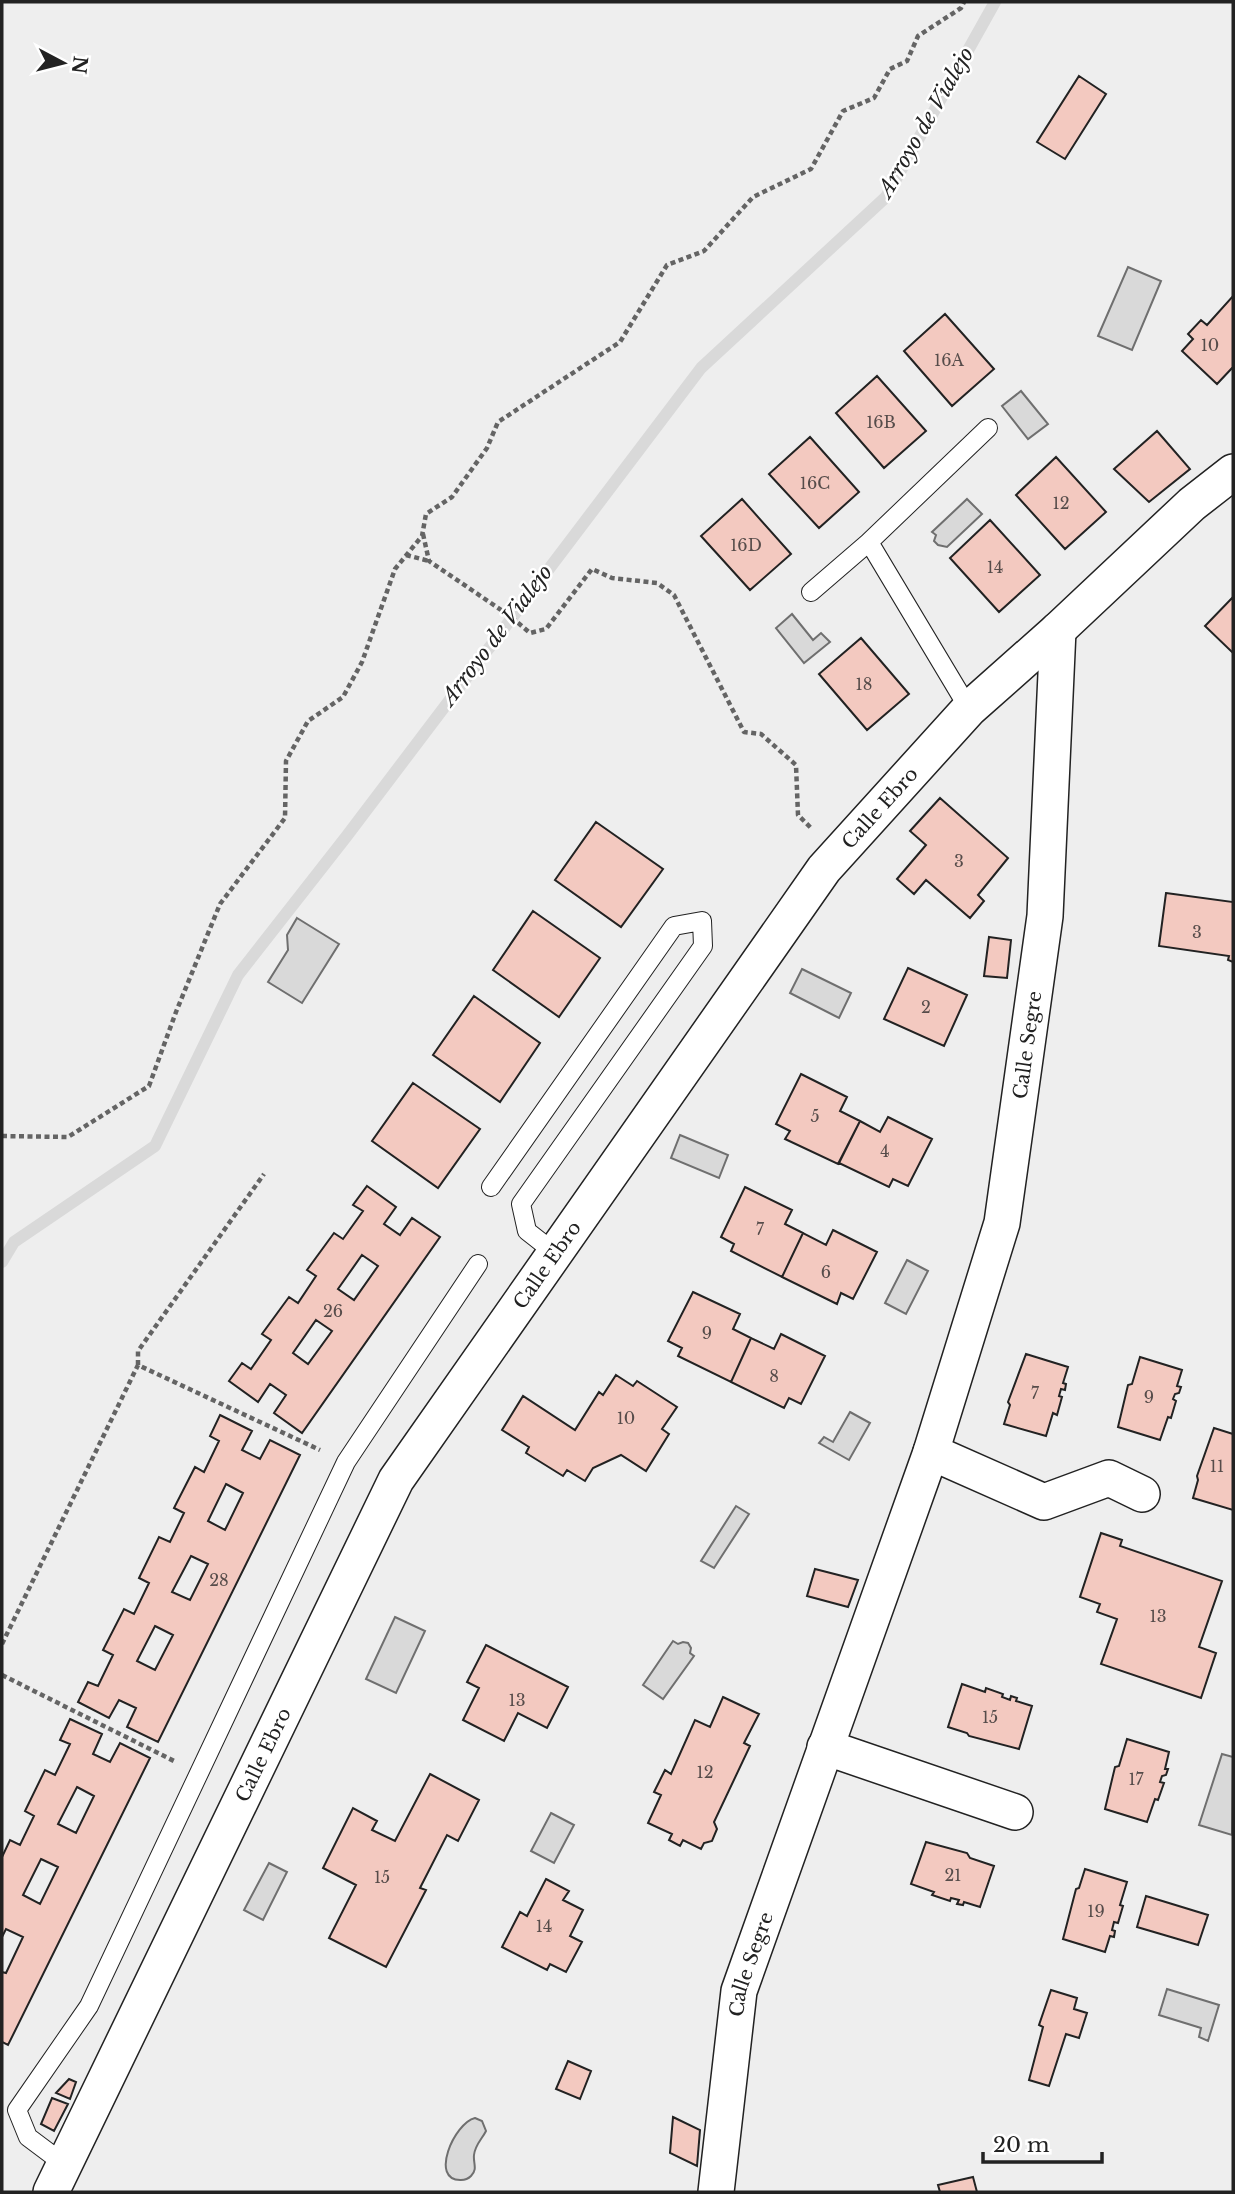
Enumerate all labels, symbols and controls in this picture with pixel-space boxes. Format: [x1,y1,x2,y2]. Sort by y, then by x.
north arrow [28,28,98,98]
water label: Arroyo de Vialejo [871,42,979,204]
text: N [67,55,92,75]
house number: 10 [1201,335,1219,355]
house number: 16A [934,350,965,370]
house number: 16B [866,412,896,432]
house number: 16C [800,473,830,493]
house number: 12 [1053,493,1070,513]
house number: 16D [730,535,762,555]
house number: 14 [987,557,1003,577]
water label: Arroyo de Vialejo [434,560,558,713]
house number: 18 [856,674,872,694]
street label: Calle Ebro [837,762,923,853]
house number: 3 [954,851,964,871]
house number: 3 [1192,922,1202,942]
street label: Calle Segre [1008,990,1046,1101]
house number: 2 [921,997,931,1017]
house number: 5 [810,1106,820,1126]
house number: 4 [880,1141,890,1161]
street label: Calle Ebro [509,1217,586,1313]
house number: 7 [756,1219,765,1239]
house number: 6 [821,1262,831,1282]
house number: 26 [323,1301,343,1321]
house number: 9 [702,1323,712,1343]
house number: 8 [769,1366,779,1386]
house number: 7 [1031,1383,1040,1403]
house number: 9 [1144,1387,1154,1407]
house number: 10 [617,1408,635,1428]
house number: 11 [1210,1456,1224,1476]
house number: 28 [209,1570,229,1590]
house number: 13 [1150,1606,1167,1626]
house number: 13 [509,1690,526,1710]
street label: Calle Ebro [231,1704,296,1806]
house number: 15 [982,1707,998,1727]
house number: 12 [697,1762,714,1782]
house number: 17 [1128,1769,1145,1789]
house number: 21 [945,1865,962,1885]
house number: 15 [374,1867,390,1887]
house number: 19 [1087,1901,1105,1921]
street label: Calle Segre [725,1909,778,2018]
house number: 14 [536,1916,552,1936]
scale bar [983,2120,1102,2164]
text: 20 m [993,2132,1050,2158]

